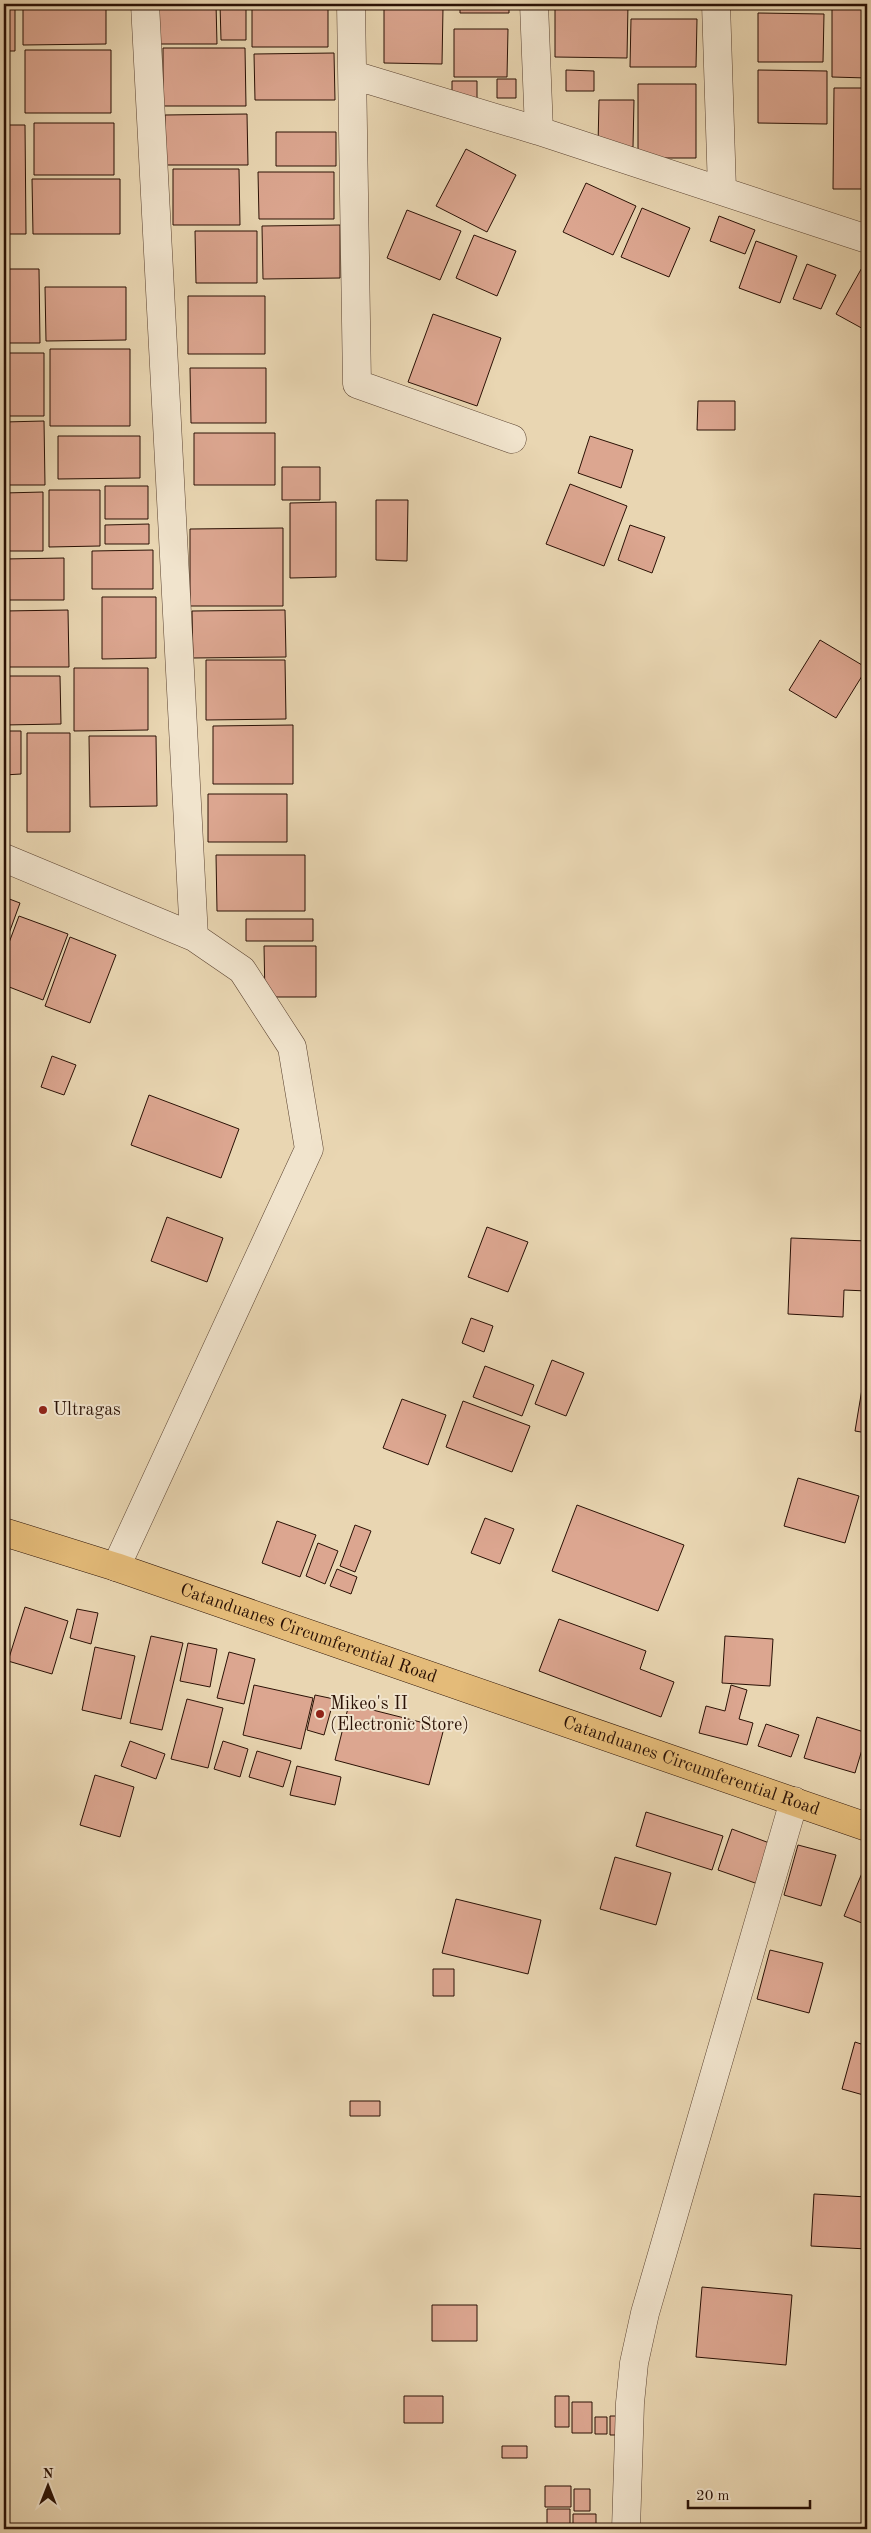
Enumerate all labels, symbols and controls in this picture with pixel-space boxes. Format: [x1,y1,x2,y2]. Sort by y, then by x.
place label: Ultragas [53,1401,121,1419]
marker: Ultragas [37,1404,49,1416]
street label: Catanduanes Circumferential Road [178,1581,439,1686]
place label: Mikeo's II (Electronic Store) [330,1695,469,1734]
marker: Mikeo's II (Electronic Store) [314,1708,326,1720]
street label: Catanduanes Circumferential Road [560,1713,822,1819]
north arrow [22,2460,72,2510]
text: N [43,2467,54,2481]
scale bar [688,2478,811,2510]
text: 20 m [696,2489,730,2504]

